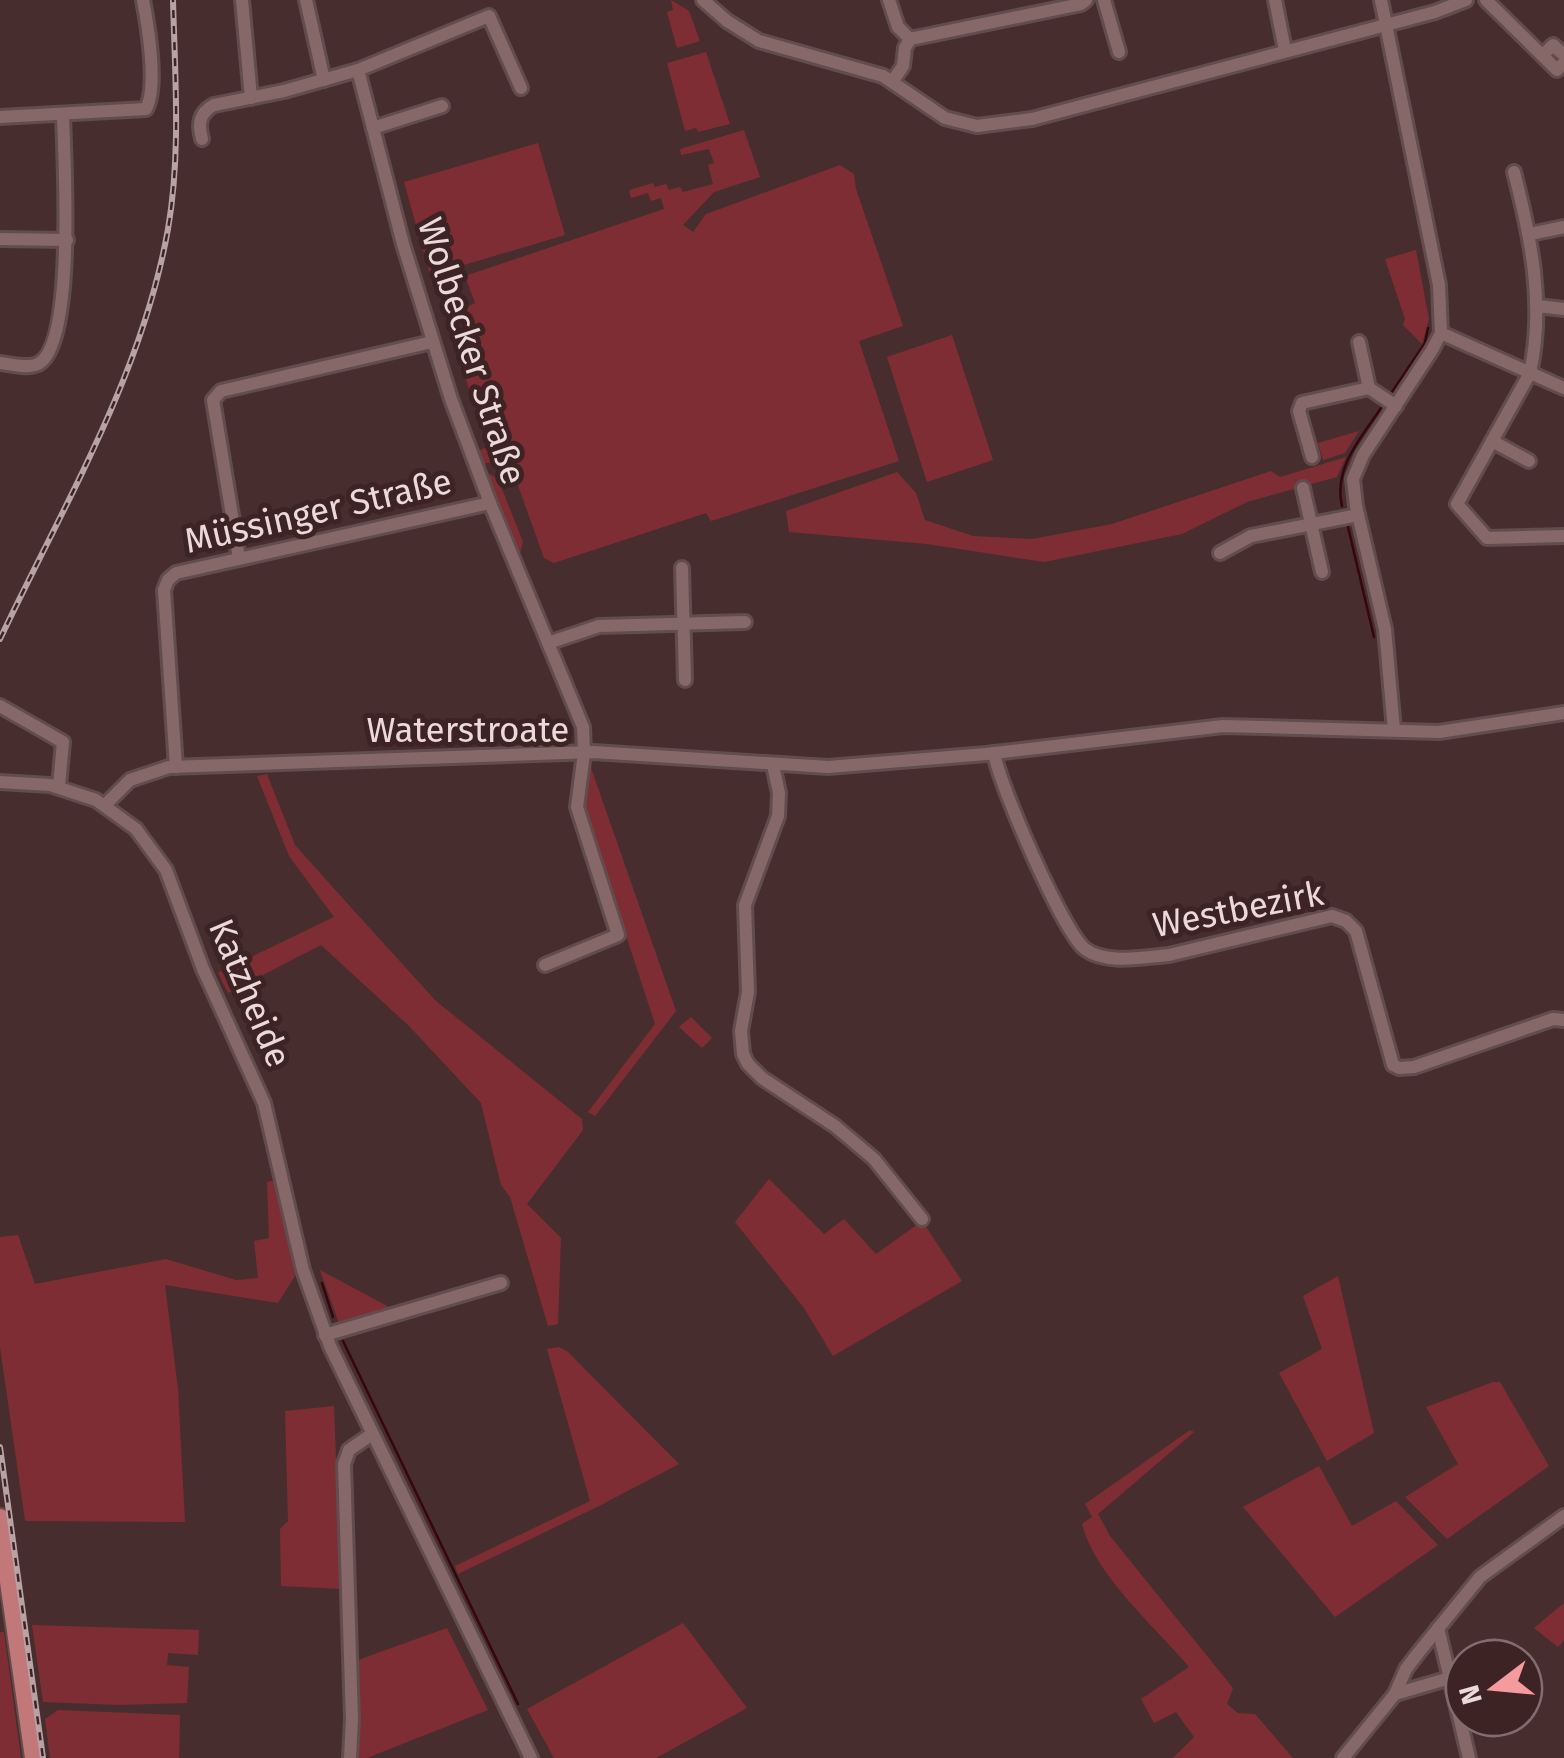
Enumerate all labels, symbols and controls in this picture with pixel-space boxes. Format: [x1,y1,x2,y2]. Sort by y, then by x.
street label: Wolbecker Straße [409,212,535,490]
street label: Müssinger Straße [180,460,456,562]
street label: Waterstroate [367,709,569,751]
street label: Westbezirk [1149,872,1327,946]
street label: Katzheide [200,913,300,1073]
north arrow [1444,1638,1544,1738]
text: N [1452,1681,1489,1708]

